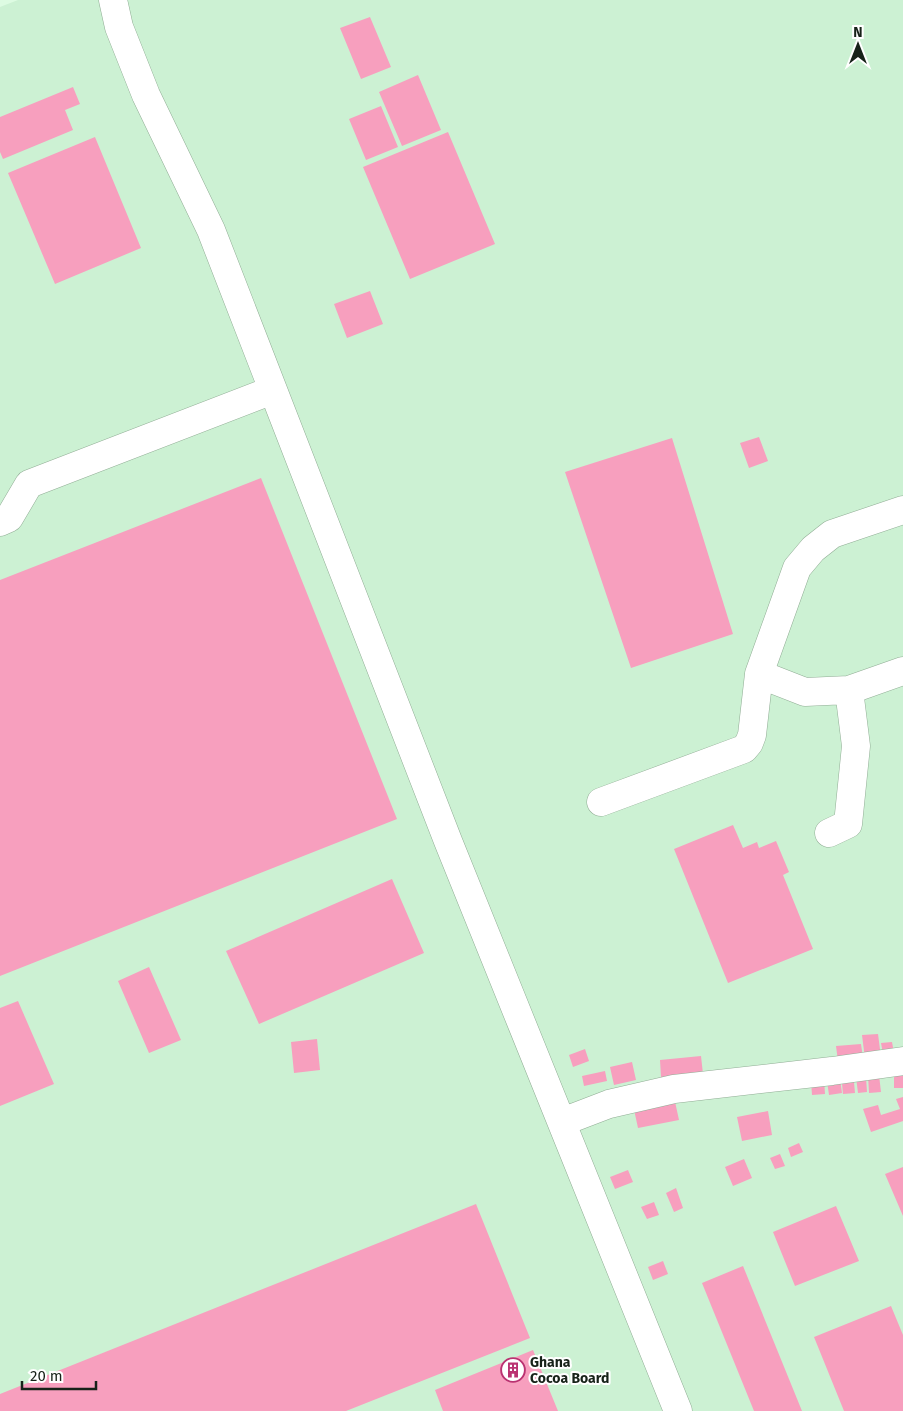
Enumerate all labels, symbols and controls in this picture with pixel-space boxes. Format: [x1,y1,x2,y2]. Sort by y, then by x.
north arrow [833,20,883,70]
text: N [853,24,863,41]
place label: Ghana Cocoa Board [530,1354,609,1387]
building icon: Ghana Cocoa Board [500,1357,526,1383]
scale bar [22,1358,96,1390]
text: 20 m [30,1367,63,1385]

